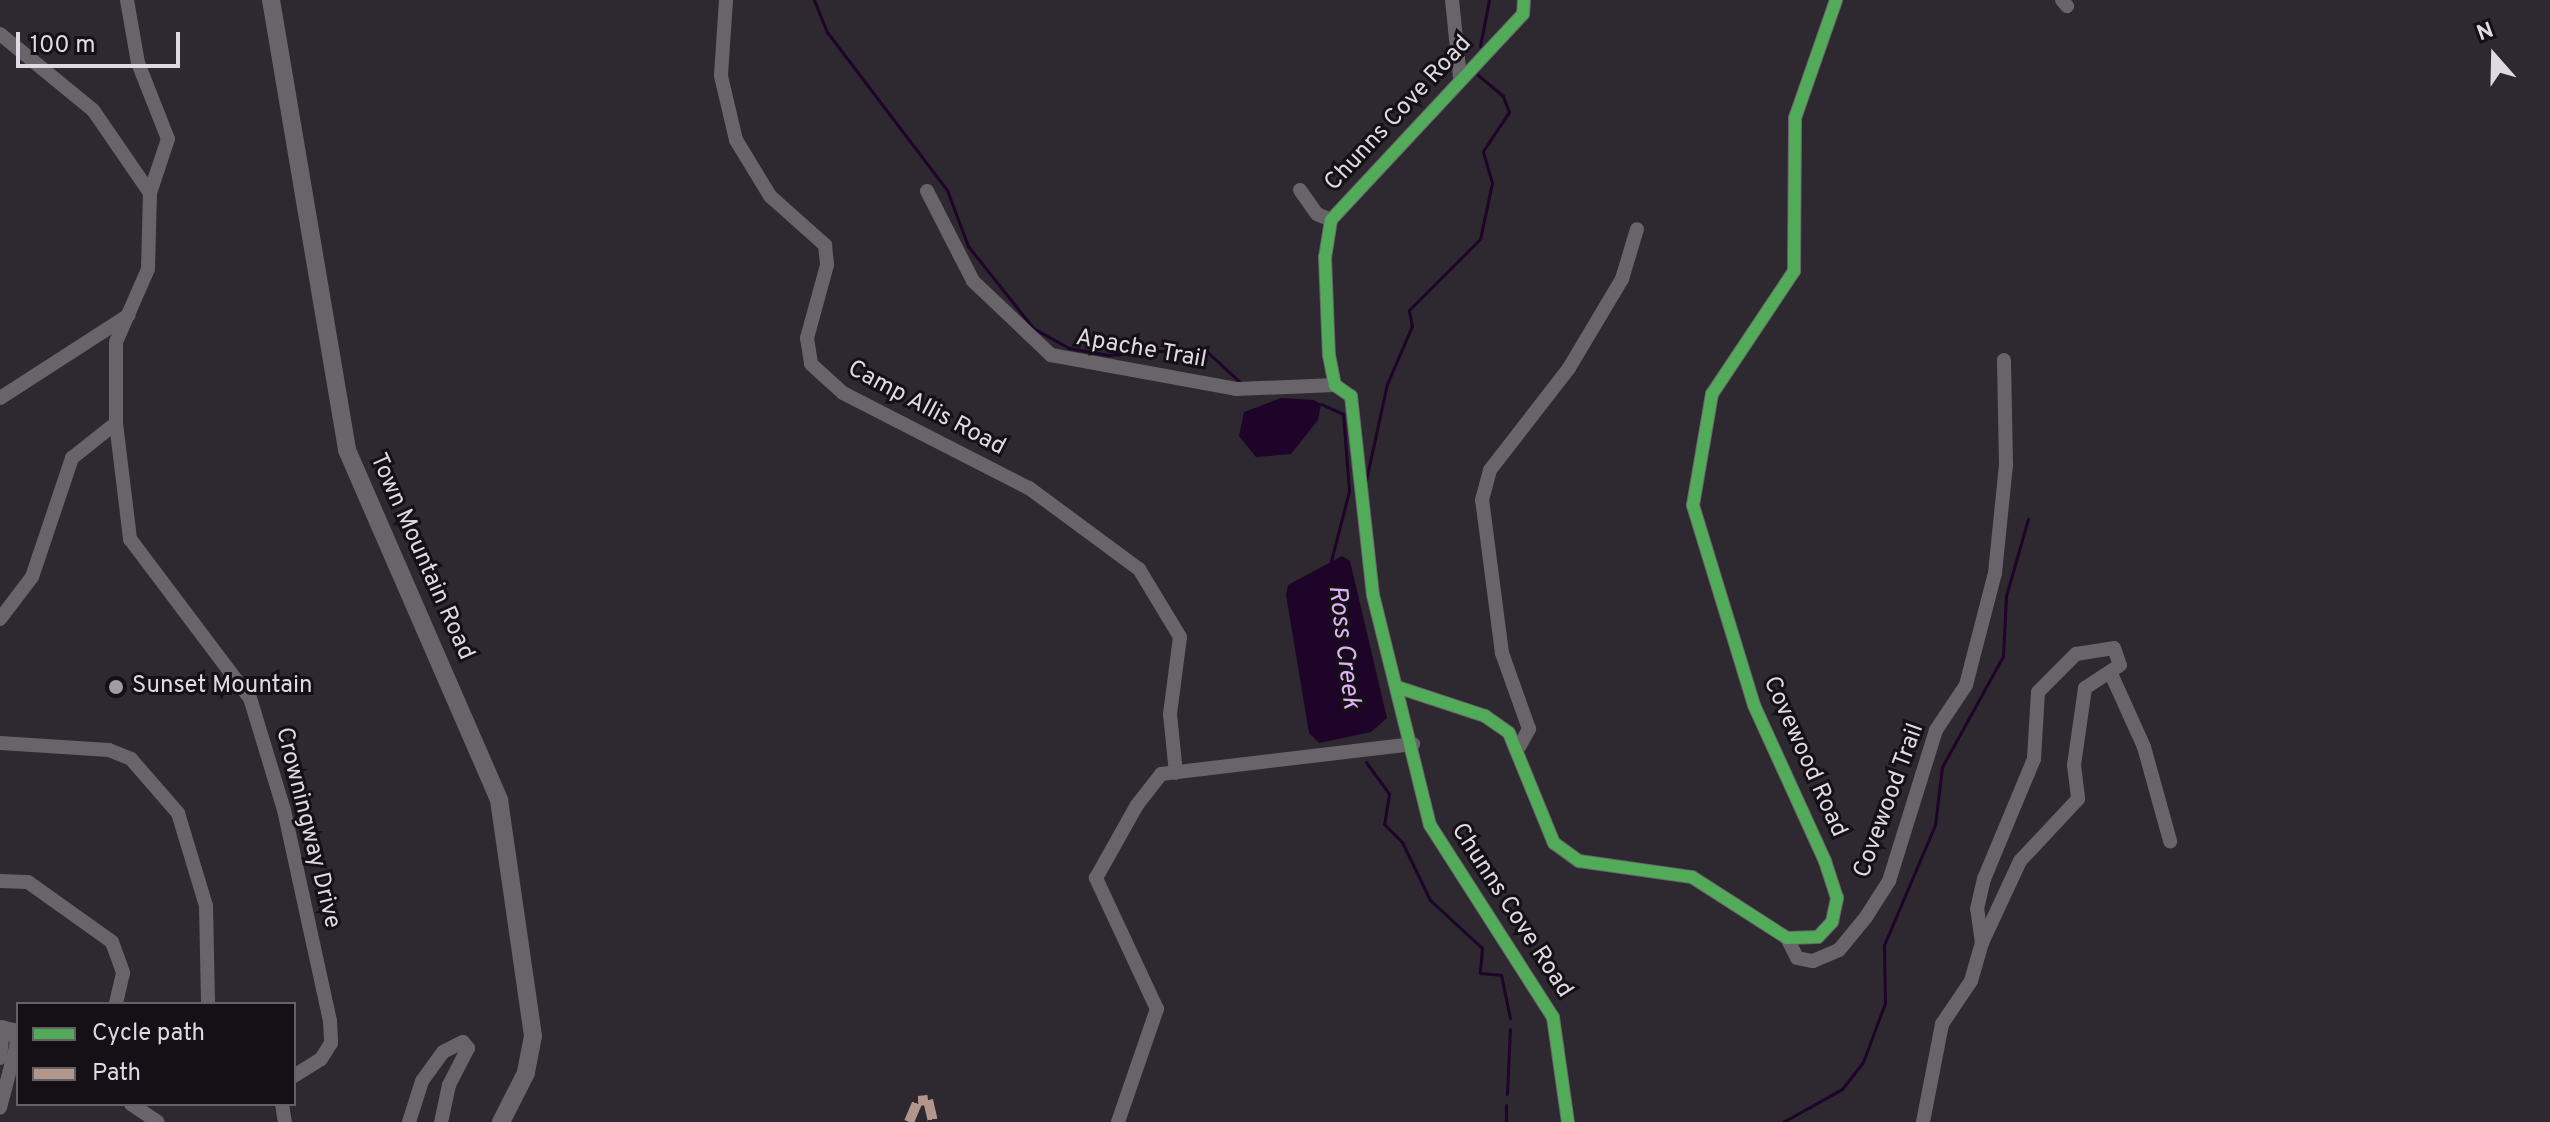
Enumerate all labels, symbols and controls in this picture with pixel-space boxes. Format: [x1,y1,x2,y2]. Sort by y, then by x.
scale bar [20,16,184,66]
north arrow [2454,16,2534,96]
text: N [2474,18,2498,48]
street label: Chunns Cove Road [1320,30,1478,198]
text: 100 m [30,31,96,61]
street label: Apache Trail [1073,324,1209,376]
street label: Camp Allis Road [842,355,1010,463]
street label: Town Mountain Road [362,449,480,665]
water label: Ross Creek [1320,583,1366,711]
street label: Covewood Road [1756,672,1852,842]
place label: Sunset Mountain [132,673,313,701]
marker: Sunset Mountain [107,678,125,696]
street label: Covewood Trail [1849,719,1931,883]
street label: Crowningway Drive [268,724,346,932]
street label: Chunns Cove Road [1444,818,1578,1004]
legend [16,1002,296,1106]
text: Cycle path [92,1019,205,1049]
text: Path [92,1059,141,1089]

